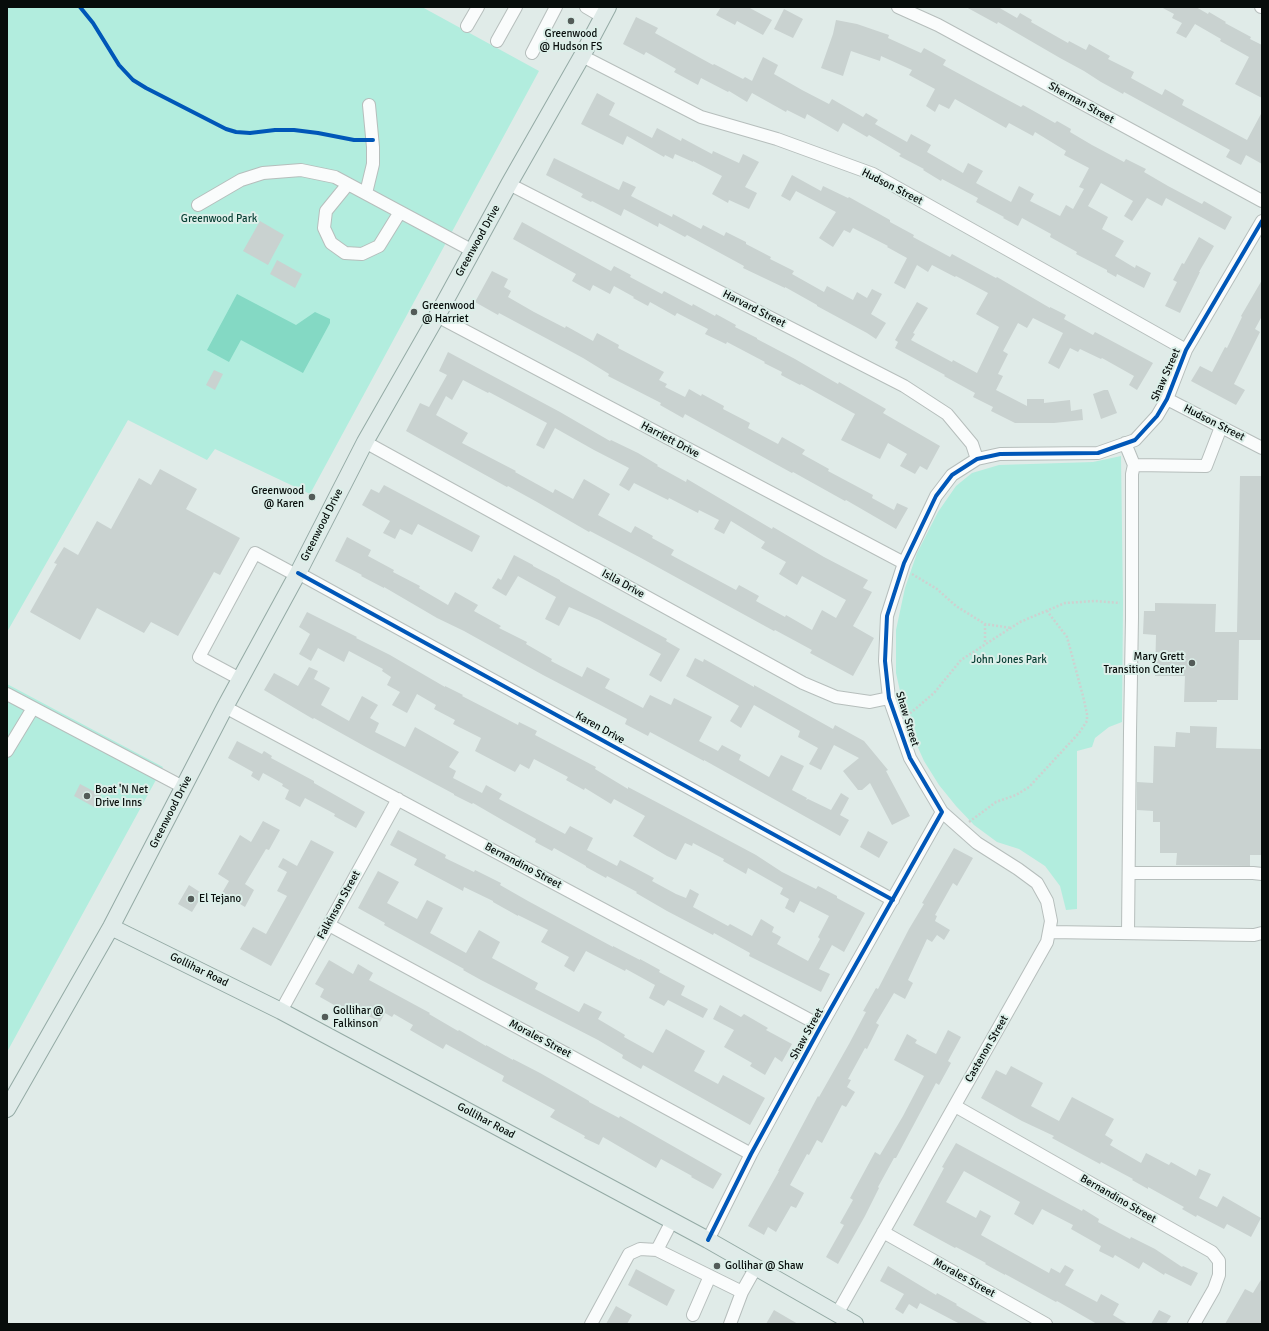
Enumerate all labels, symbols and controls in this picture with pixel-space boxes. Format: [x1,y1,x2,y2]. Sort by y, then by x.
marker: Greenwood @ Hudson FS [566,16,576,26]
place label: Greenwood @ Hudson FS [540,27,602,53]
street label: Sherman Street [1046,80,1116,126]
street label: Hudson Street [859,166,925,208]
street label: Greenwood Drive [453,203,503,279]
park label: Greenwood Park [181,212,257,226]
street label: Harvard Street [720,288,788,330]
place label: Greenwood @ Harriet [422,299,475,325]
marker: Greenwood @ Harriet [409,307,419,317]
street label: Shaw Street [1148,346,1184,404]
street label: Hudson Street [1181,402,1247,444]
street label: Harriett Drive [638,419,702,461]
place label: Greenwood @ Karen [251,484,304,510]
street label: Greenwood Drive [298,486,346,564]
marker: Greenwood @ Karen [307,492,317,502]
street label: Islla Drive [599,567,647,601]
place label: Mary Grett Transition Center [1103,650,1184,676]
park label: John Jones Park [971,653,1047,667]
marker: Mary Grett Transition Center [1187,658,1197,668]
street label: Shaw Street [892,690,922,748]
street label: Karen Drive [573,709,627,747]
street label: Greenwood Drive [147,773,195,851]
place label: Boat 'N Net Drive Inns [95,783,148,809]
marker: Boat 'N Net Drive Inns [82,791,92,801]
street label: Bernandino Street [482,840,564,892]
street label: Falkinson Street [315,868,363,942]
place label: El Tejano [199,892,241,906]
marker: El Tejano [186,894,196,904]
street label: Gollihar Road [168,950,230,990]
place label: Gollihar @ Falkinson [333,1004,384,1030]
street label: Shaw Street [788,1006,826,1062]
marker: Gollihar @ Falkinson [320,1012,330,1022]
street label: Castenon Street [963,1013,1011,1085]
street label: Morales Street [507,1017,573,1061]
street label: Gollihar Road [455,1100,517,1142]
street label: Bernandino Street [1078,1172,1158,1226]
street label: Morales Street [931,1256,997,1300]
place label: Gollihar @ Shaw [725,1259,803,1273]
marker: Gollihar @ Shaw [712,1261,722,1271]

